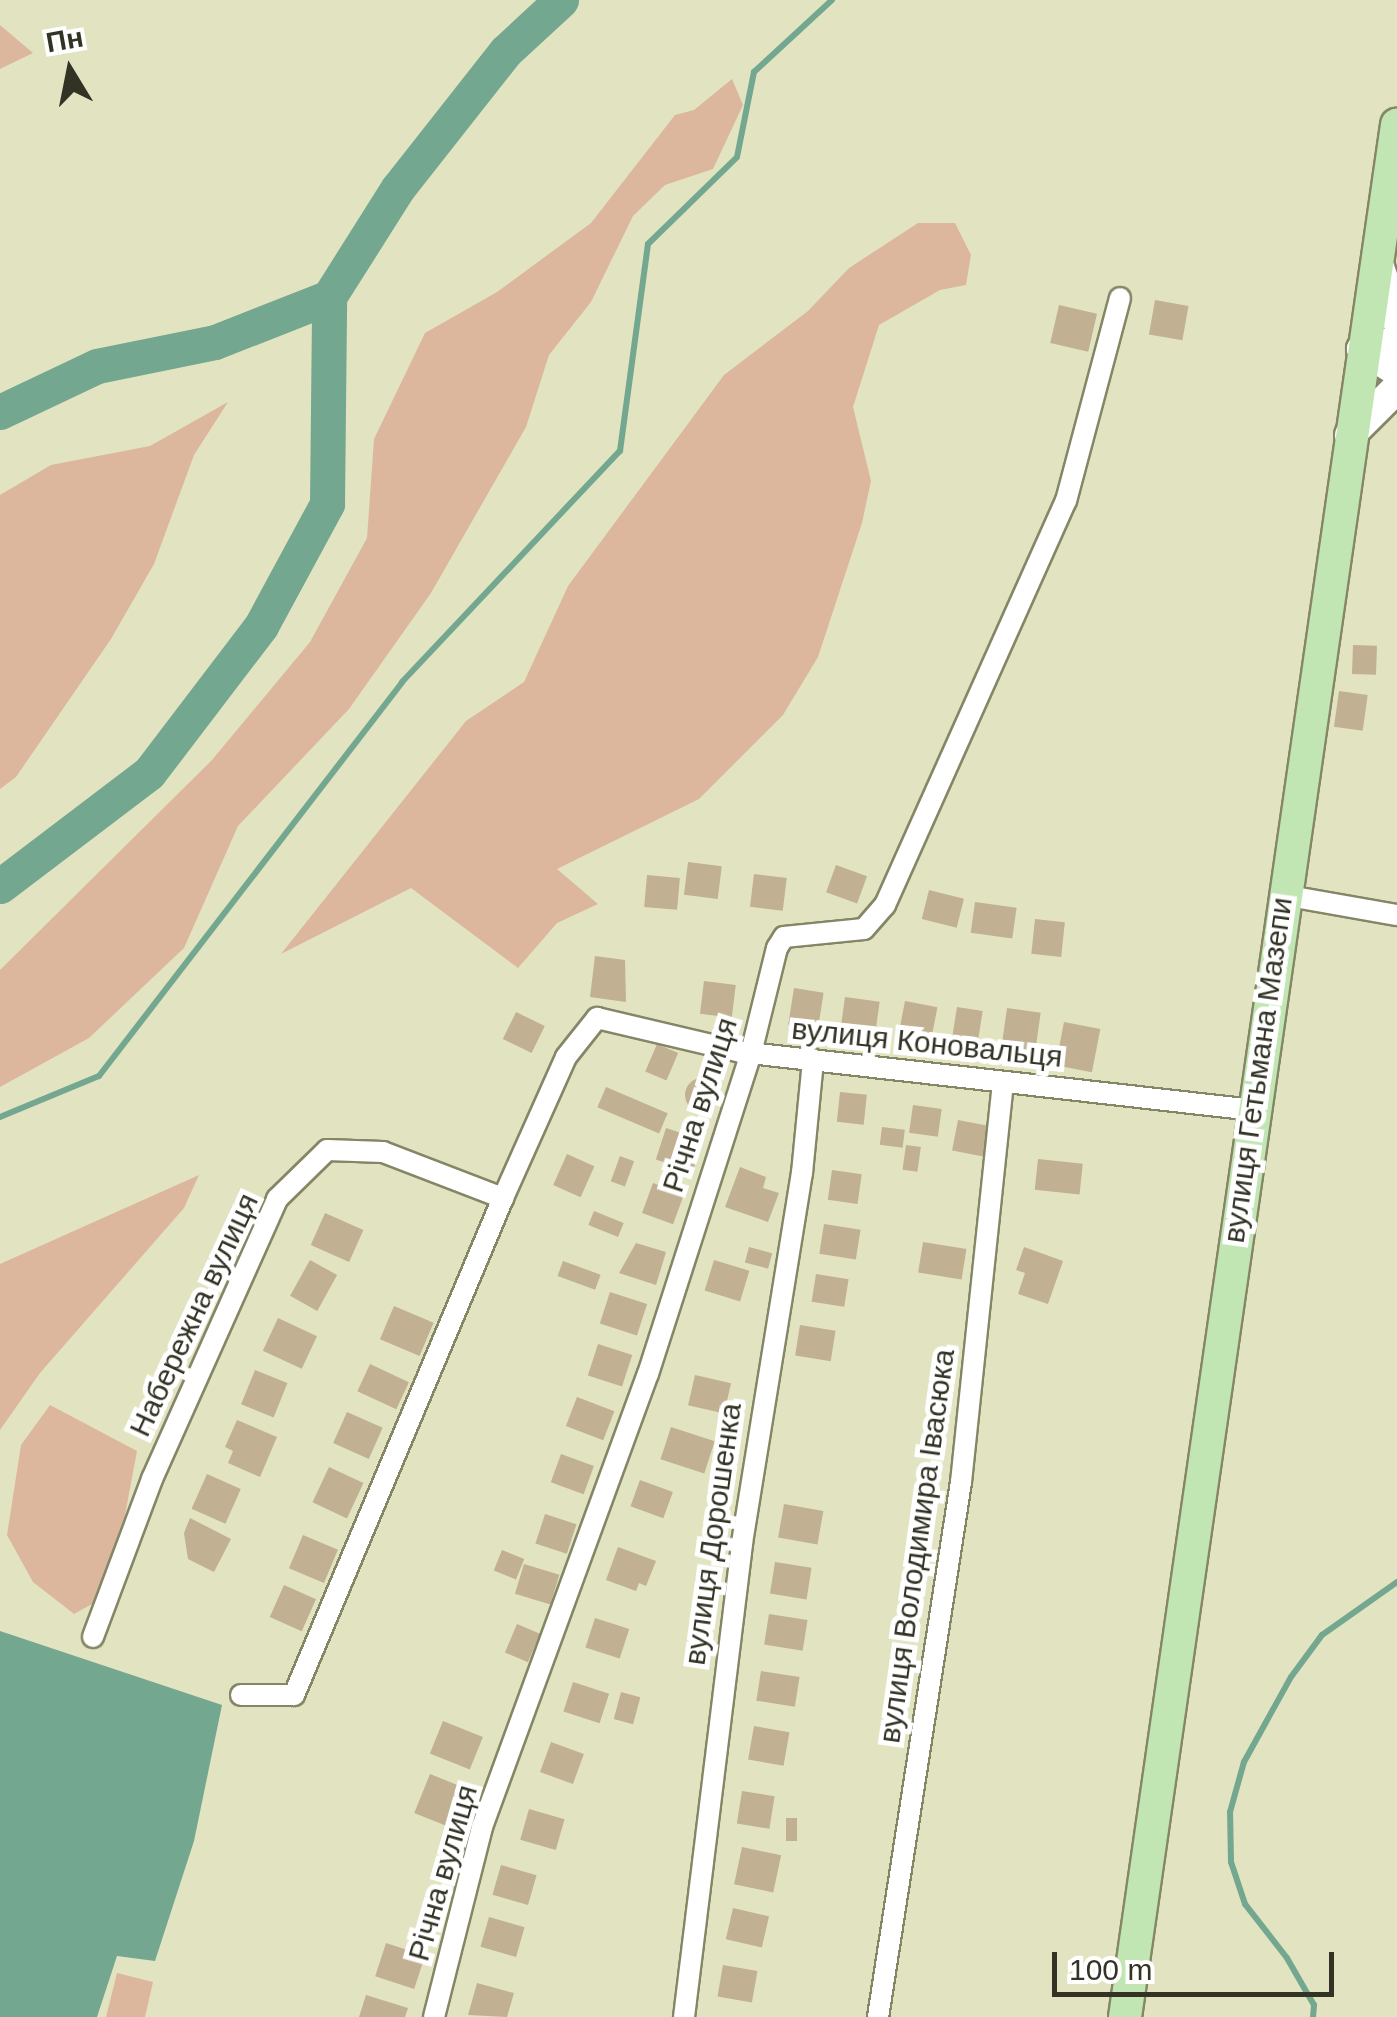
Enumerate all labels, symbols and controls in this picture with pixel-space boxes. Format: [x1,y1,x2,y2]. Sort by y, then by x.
north arrow [20,20,120,120]
text: Пн [44,21,86,58]
street label: вулиця Гетьмана Мазепи [1216,895,1300,1245]
street label: вулиця Коновальця [790,1011,1064,1075]
street label: Річна вулиця [655,1013,745,1197]
street label: Набережна вулиця [122,1188,266,1442]
street label: вулиця Володимира Івасюка [872,1347,962,1745]
street label: вулиця Дорошенка [677,1401,749,1667]
street label: Річна вулиця [401,1781,485,1965]
scale bar [1057,1932,1340,1994]
text: 100 m [1069,1953,1152,1986]

